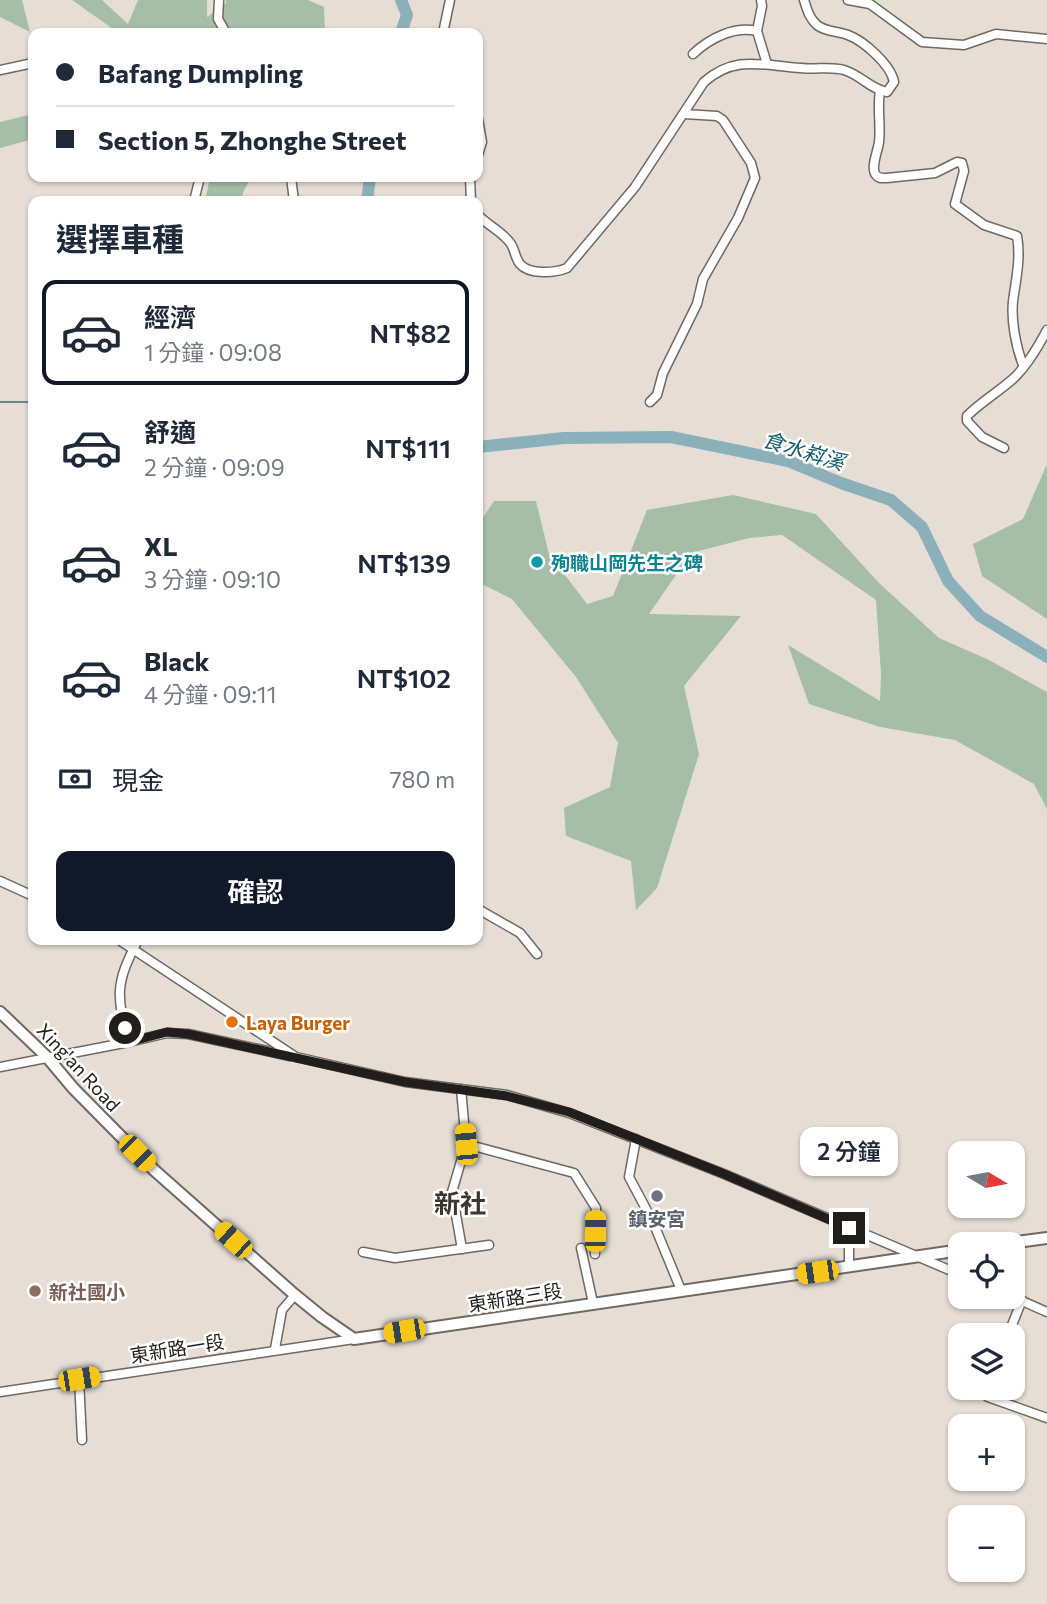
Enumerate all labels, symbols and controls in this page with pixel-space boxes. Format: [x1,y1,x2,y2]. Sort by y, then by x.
text: Bafang Dumpling [98,57,303,88]
text: Section 5, Zhonghe Street [98,124,406,155]
text: 選擇車種 [56,218,184,258]
icon: car [60,301,123,364]
text: 經濟 [144,301,196,332]
text: NT$82 [369,317,451,348]
text: 1 分鐘 · 09:08 [144,338,282,366]
icon: car [60,416,123,479]
text: 舒適 [144,416,196,447]
water label: 食水嵙溪 [760,426,851,475]
text: NT$111 [365,432,451,463]
text: 2 分鐘 · 09:09 [144,453,285,481]
text: XL [144,530,178,561]
icon: car [60,531,123,594]
text: NT$139 [357,547,451,578]
place label: 殉職山岡先生之碑 [551,551,703,574]
marker: 殉職山岡先生之碑 [529,554,545,570]
text: 3 分鐘 · 09:10 [144,565,281,593]
text: Black [144,645,210,676]
icon: car [60,646,123,709]
text: NT$102 [357,662,451,693]
text: 4 分鐘 · 09:11 [144,680,277,708]
icon: cash [56,760,94,798]
text: 現金 [112,764,164,795]
text: 780 m [389,765,455,793]
button: 確認 [56,851,455,931]
place label: Laya Burger [246,1011,350,1034]
route start [109,1012,141,1044]
marker: Laya Burger [224,1014,240,1030]
street label: Xing'an Road [33,1018,125,1116]
car [454,1122,479,1166]
callout: 2 分鐘 [800,1126,898,1176]
car [115,1131,160,1175]
text: 2 分鐘 [817,1137,881,1165]
north arrow [948,1141,1026,1218]
map controls [948,1141,1025,1582]
district label: 新社 [434,1187,486,1218]
marker: 鎮安宮 [649,1188,665,1204]
place label: 鎮安宮 [628,1207,686,1230]
car [585,1210,606,1252]
route end [833,1212,865,1244]
car [211,1218,256,1262]
button: locate [948,1232,1025,1309]
car [795,1259,840,1285]
street label: 東新路三段 [466,1278,564,1316]
place label: 新社國小 [49,1280,125,1303]
marker: 新社國小 [27,1283,43,1299]
car [382,1317,427,1345]
button: layers [948,1323,1025,1400]
street label: 東新路一段 [128,1329,226,1367]
car [57,1365,102,1393]
button: + [948,1414,1025,1491]
button: − [948,1505,1025,1582]

